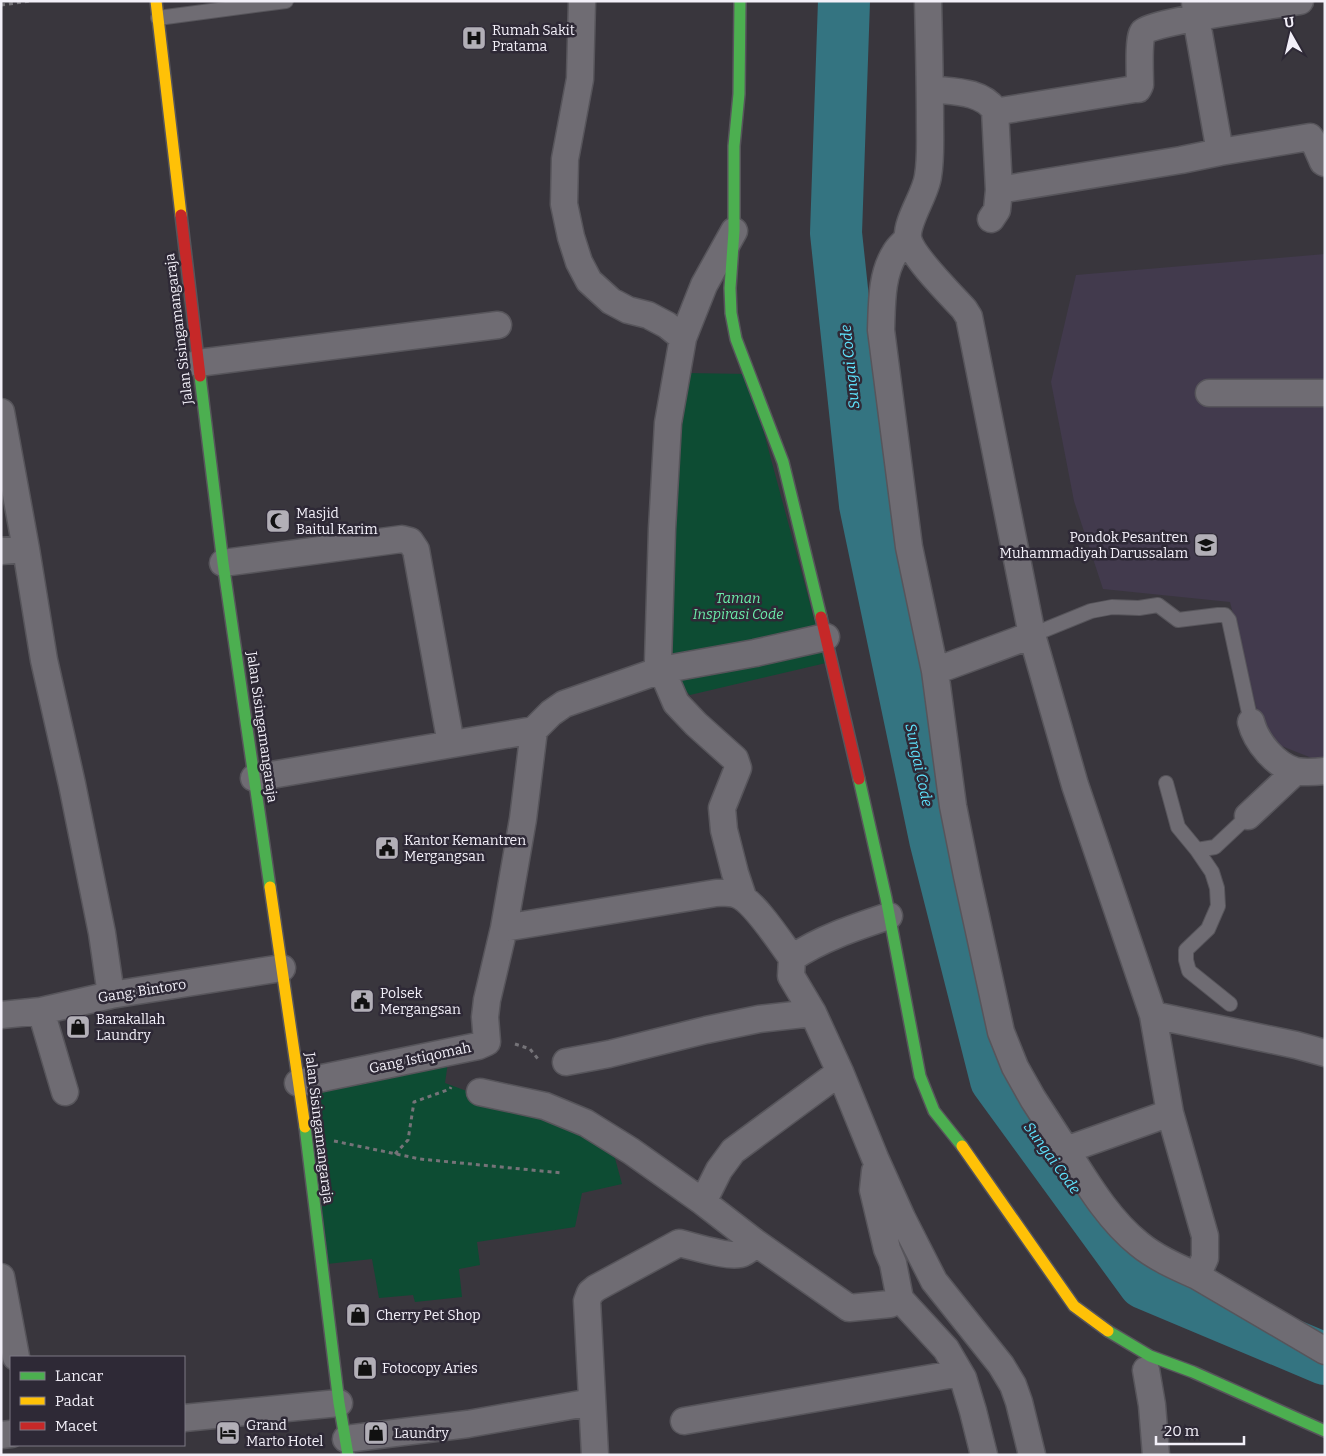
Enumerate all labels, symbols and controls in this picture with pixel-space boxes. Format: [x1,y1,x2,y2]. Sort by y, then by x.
north arrow [1266,10,1316,60]
text: U [1283,13,1296,32]
place label: Rumah Sakit Pratama [492,22,575,55]
hospital icon: Rumah Sakit Pratama [461,25,487,51]
street label: Jalan Sisingamangaraja [161,252,197,407]
water label: Sungai Code [837,323,863,410]
place label: Masjid Baitul Karim [296,505,378,538]
mosque icon: Masjid Baitul Karim [265,508,291,534]
place label: Pondok Pesantren Muhammadiyah Darussalam [999,529,1189,562]
school or university icon: Pondok Pesantren Muhammadiyah Darussalam [1193,532,1219,558]
park label: Taman Inspirasi Code [693,590,783,623]
street label: Jalan Sisingamangaraja [243,649,281,804]
water label: Sungai Code [901,722,937,809]
place label: Kantor Kemantren Mergangsan [404,832,526,865]
public building icon: Kantor Kemantren Mergangsan [374,835,400,861]
street label: Gang: Bintoro [97,976,187,1006]
place label: Polsek Mergangsan [380,985,461,1018]
public building icon: Polsek Mergangsan [349,988,375,1014]
place label: Barakallah Laundry [96,1011,165,1044]
shop icon: Barakallah Laundry [65,1014,91,1040]
street label: Gang Istiqomah [367,1039,473,1077]
street label: Jalan Sisingamangaraja [301,1050,337,1205]
water label: Sungai Code [1020,1118,1084,1198]
shop icon: Cherry Pet Shop [345,1302,371,1328]
place label: Cherry Pet Shop [376,1307,481,1324]
shop icon: Fotocopy Aries [352,1355,378,1381]
legend [10,1356,185,1446]
place label: Fotocopy Aries [382,1360,478,1377]
text: Lancar [55,1367,103,1385]
text: Padat [55,1392,95,1410]
scale bar [1156,1414,1244,1446]
text: Macet [55,1417,98,1435]
place label: Grand Marto Hotel [246,1417,323,1450]
hotel icon: Grand Marto Hotel [215,1420,241,1446]
shop icon: Laundry [363,1420,389,1446]
text: 20 m [1164,1422,1200,1440]
place label: Laundry [394,1425,449,1442]

